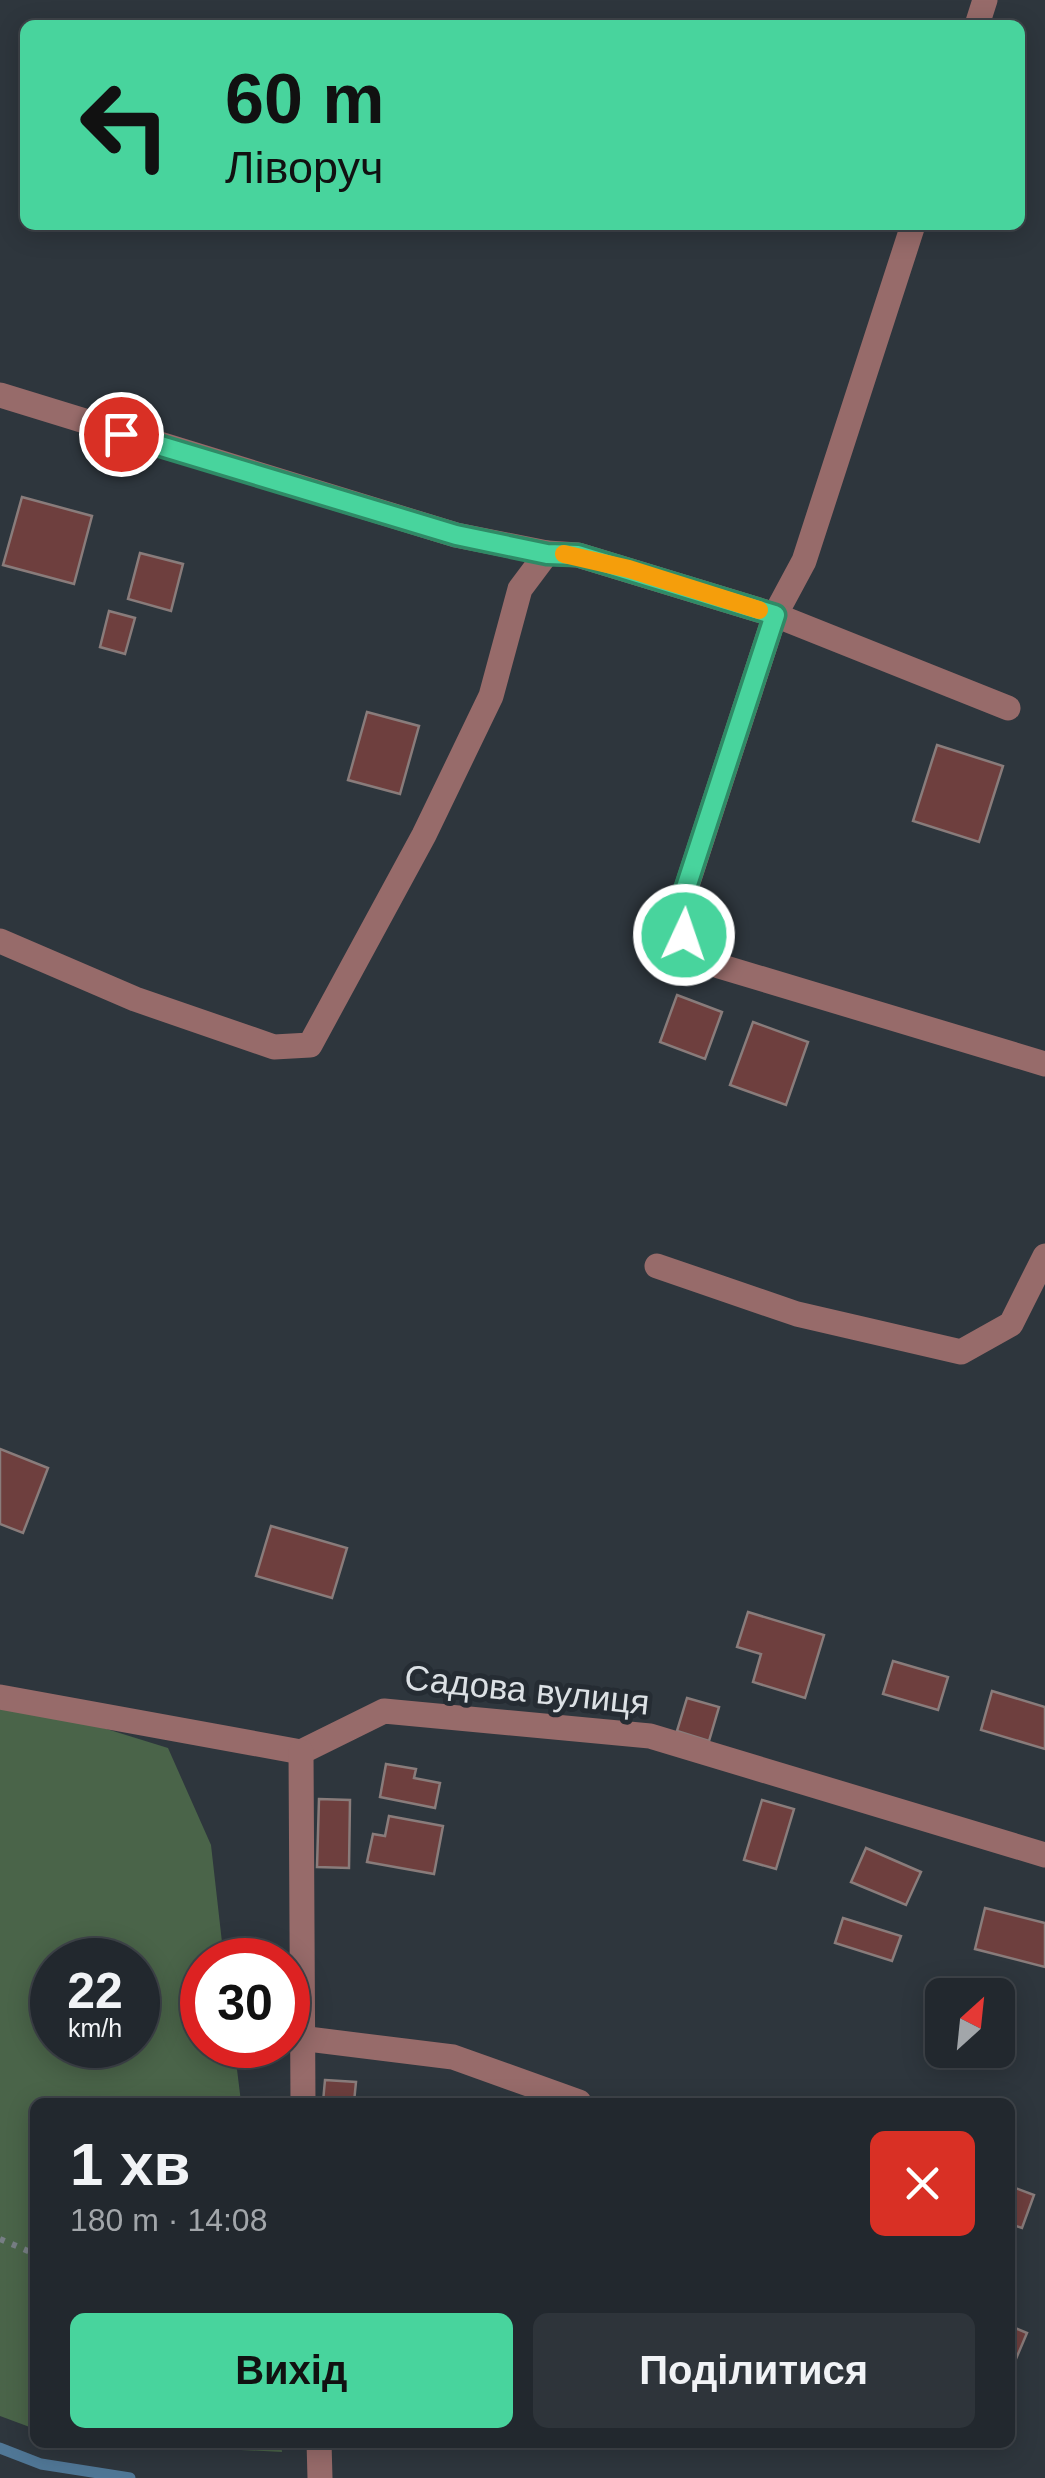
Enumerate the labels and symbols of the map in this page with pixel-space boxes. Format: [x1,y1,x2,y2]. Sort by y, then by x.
pin [79,392,164,477]
position arrow [632,883,736,987]
street label: Садова вулиця [403,1657,651,1722]
speed limit sign: 30 [180,1938,310,2068]
north arrow [925,1978,1015,2068]

